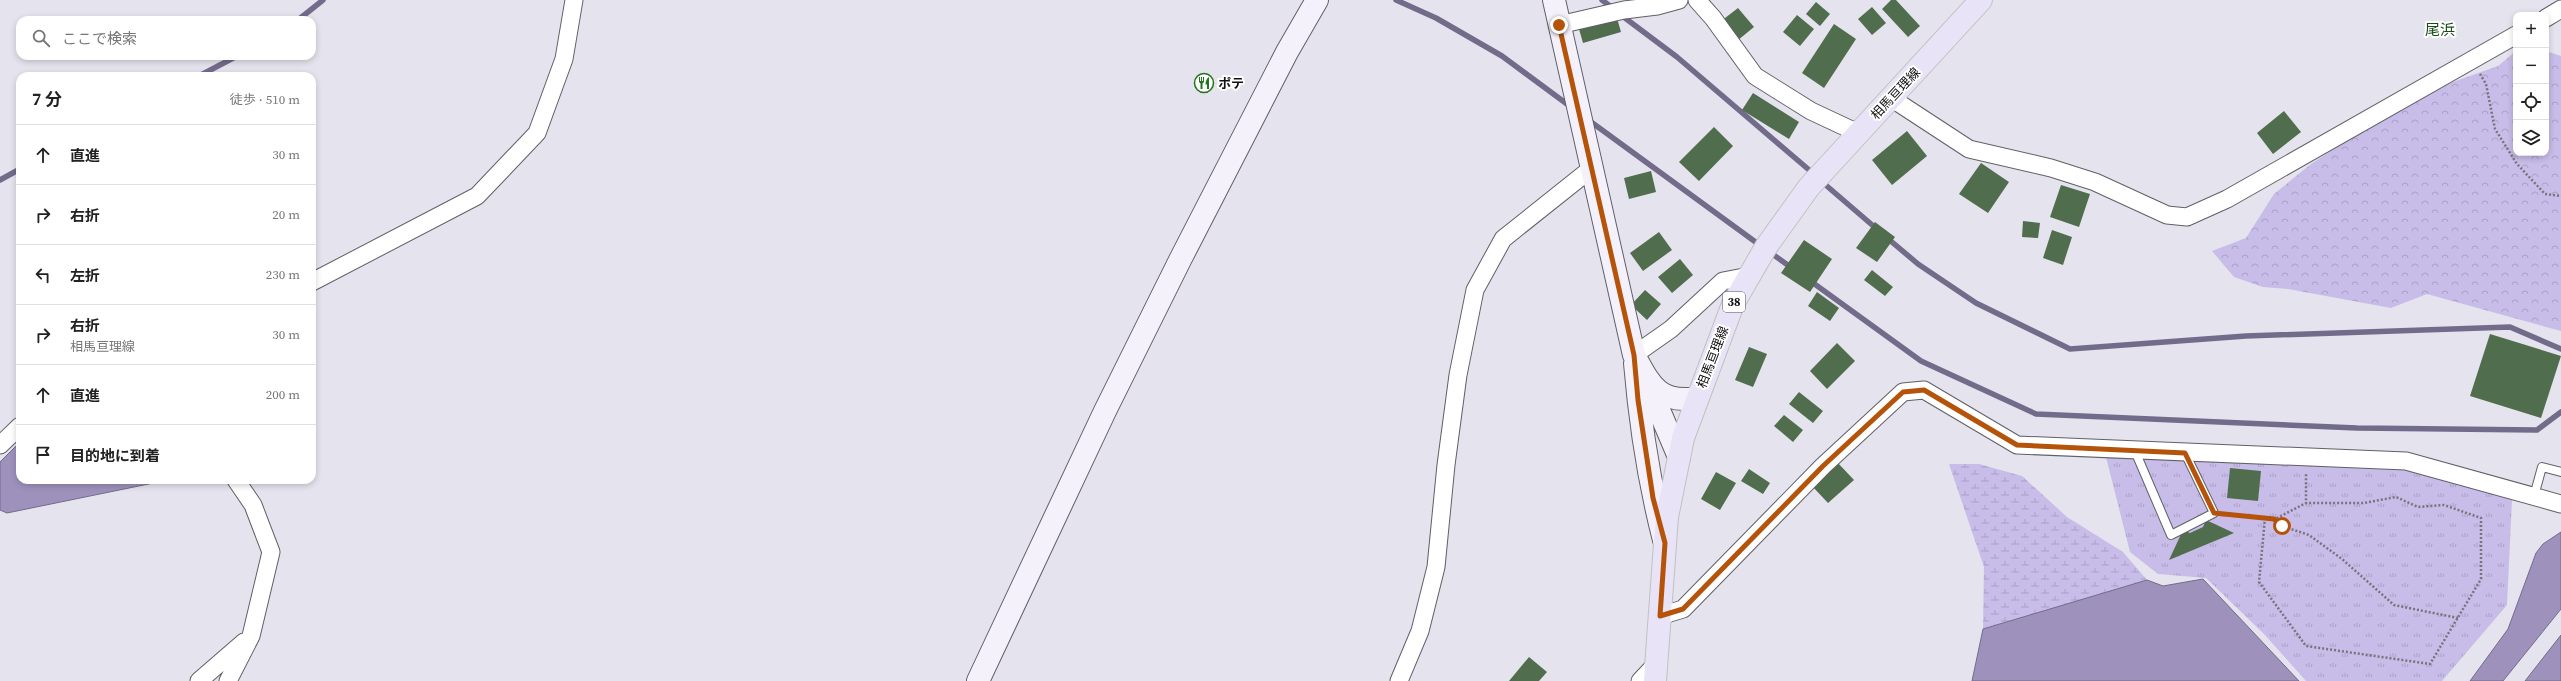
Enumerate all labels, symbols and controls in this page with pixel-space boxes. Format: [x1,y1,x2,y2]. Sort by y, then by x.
map controls [2513,12,2549,156]
button: + [2513,12,2549,48]
search box [16,16,316,60]
route end [1550,16,1568,34]
district label: 尾浜 [2425,19,2455,40]
icon: search [30,27,52,49]
text: ここで検索 [62,28,137,49]
button: − [2513,48,2549,84]
street label: 相馬亘理線 [1867,64,1924,123]
restaurant icon: ポテ [1193,72,1215,94]
place label: ポテ [1218,75,1244,92]
button: locate [2513,84,2549,120]
text: 7 分 [32,87,62,111]
text: 徒歩 · 510 m [230,91,300,108]
button: layers [2513,120,2549,156]
icon: ahead [32,144,54,166]
text: 直進 [70,145,100,166]
text: 30 m [272,146,300,163]
icon: right [32,204,54,226]
text: 右折 [70,205,100,226]
text: 20 m [272,206,300,223]
icon: left [32,264,54,286]
text: 左折 [70,265,100,286]
text: 230 m [266,266,300,283]
road number: 38 [1723,292,1745,312]
text: 右折 [70,315,100,336]
icon: right [32,324,54,346]
street label: 相馬亘理線 [1693,324,1732,391]
text: 30 m [272,326,300,343]
text: 相馬亘理線 [70,338,135,355]
icon: ahead [32,384,54,406]
text: 直進 [70,385,100,406]
text: 200 m [266,386,300,403]
icon: arrive [32,444,54,466]
text: 目的地に到着 [70,445,160,466]
route start [2273,517,2291,535]

